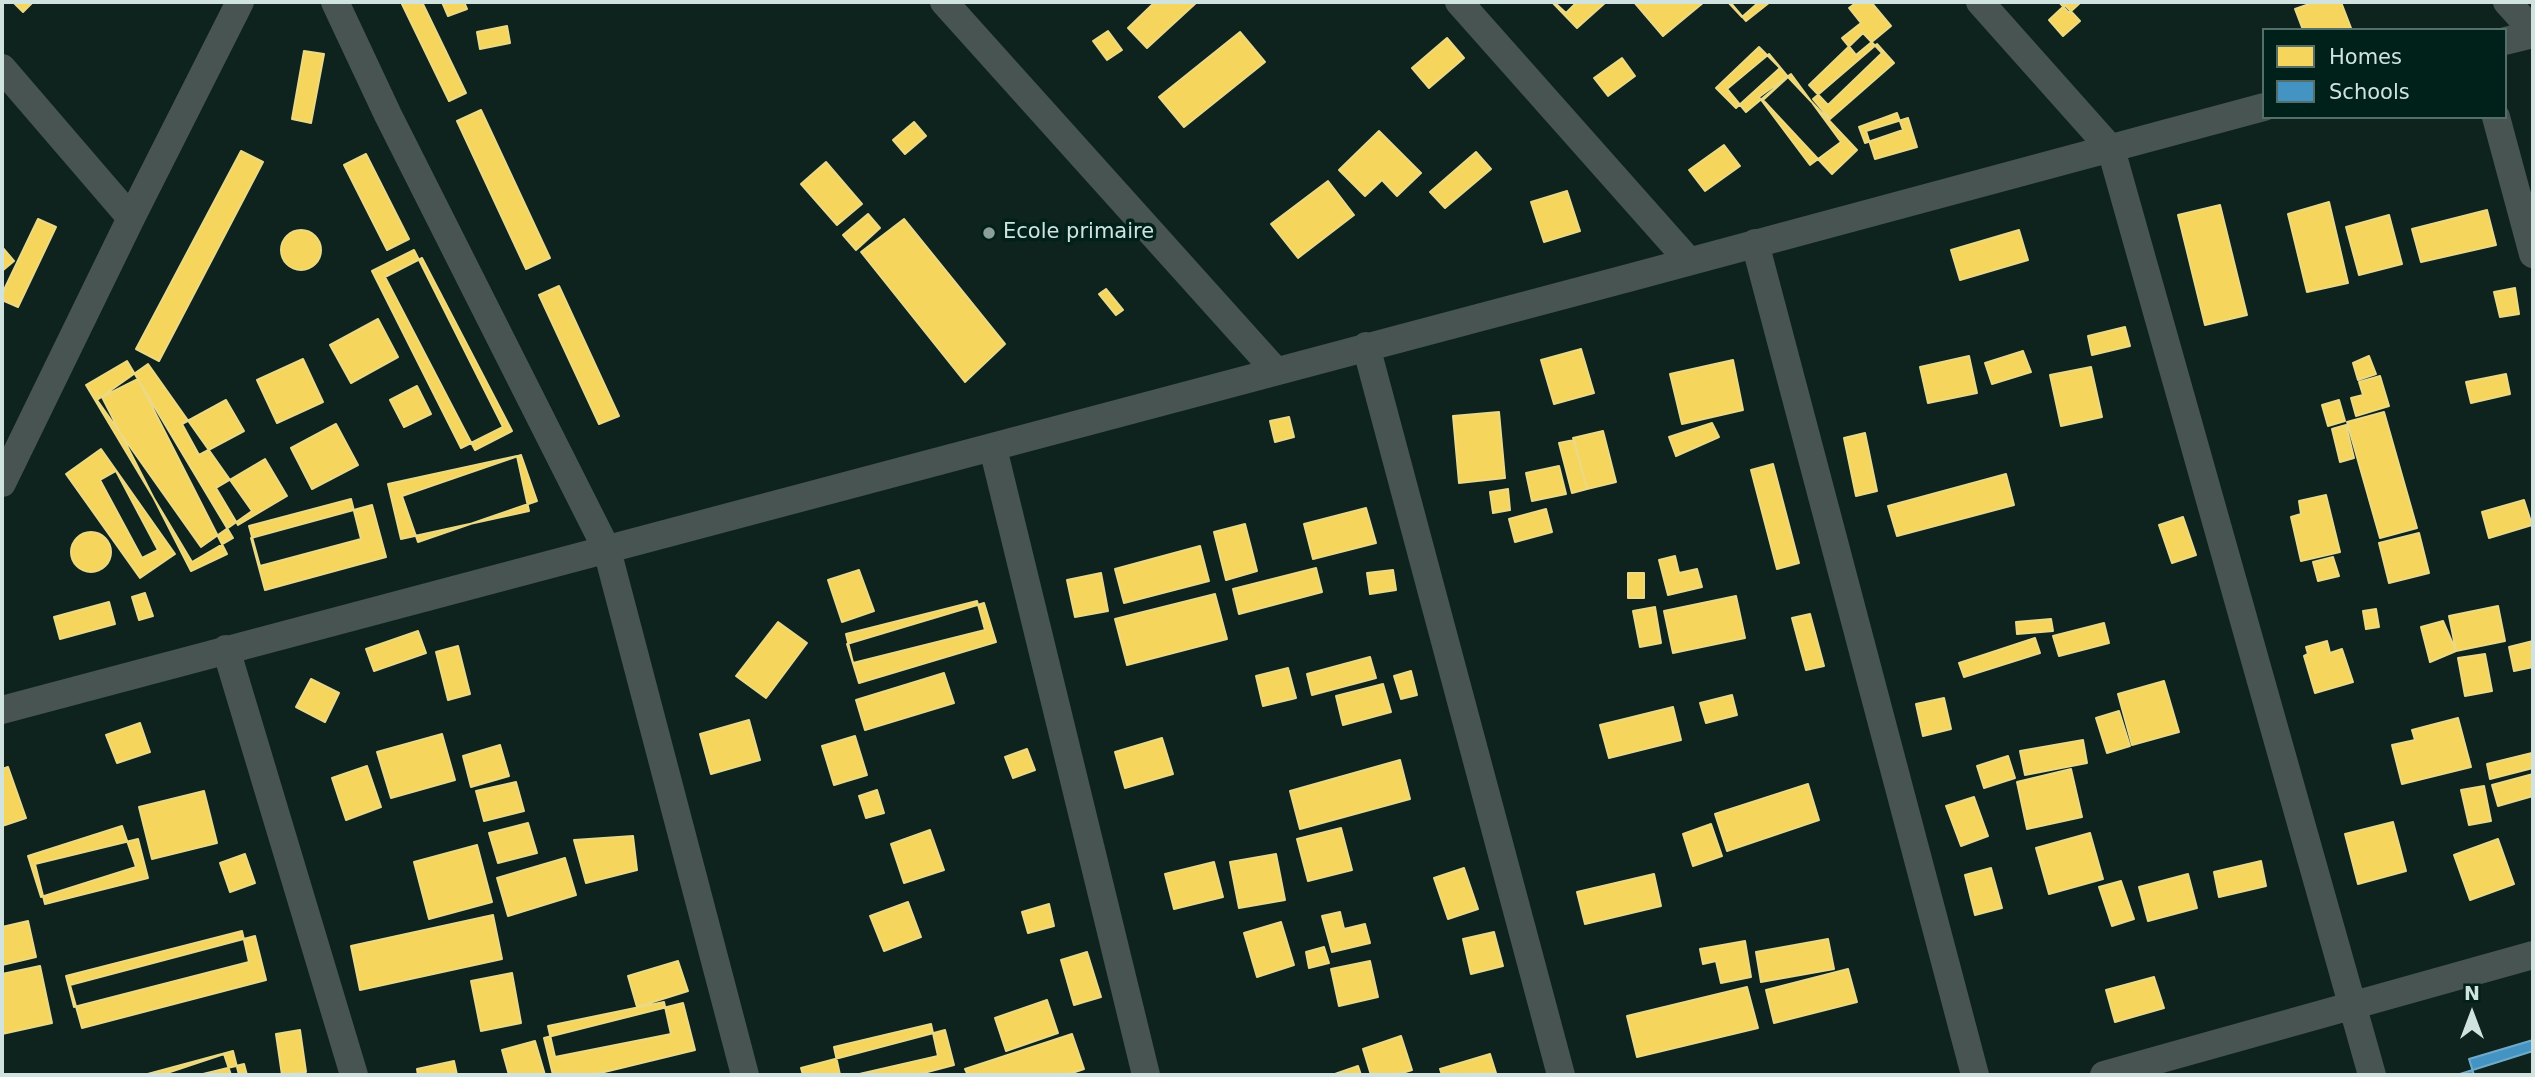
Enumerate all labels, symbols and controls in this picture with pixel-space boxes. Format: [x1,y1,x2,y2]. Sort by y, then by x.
legend [2262,28,2507,119]
text: Homes [2329,45,2402,69]
text: Schools [2329,80,2410,104]
place label: Ecole primaire [1003,220,1154,246]
marker: Ecole primaire [981,225,997,241]
north arrow [2437,979,2507,1049]
text: N [2464,982,2480,1004]

